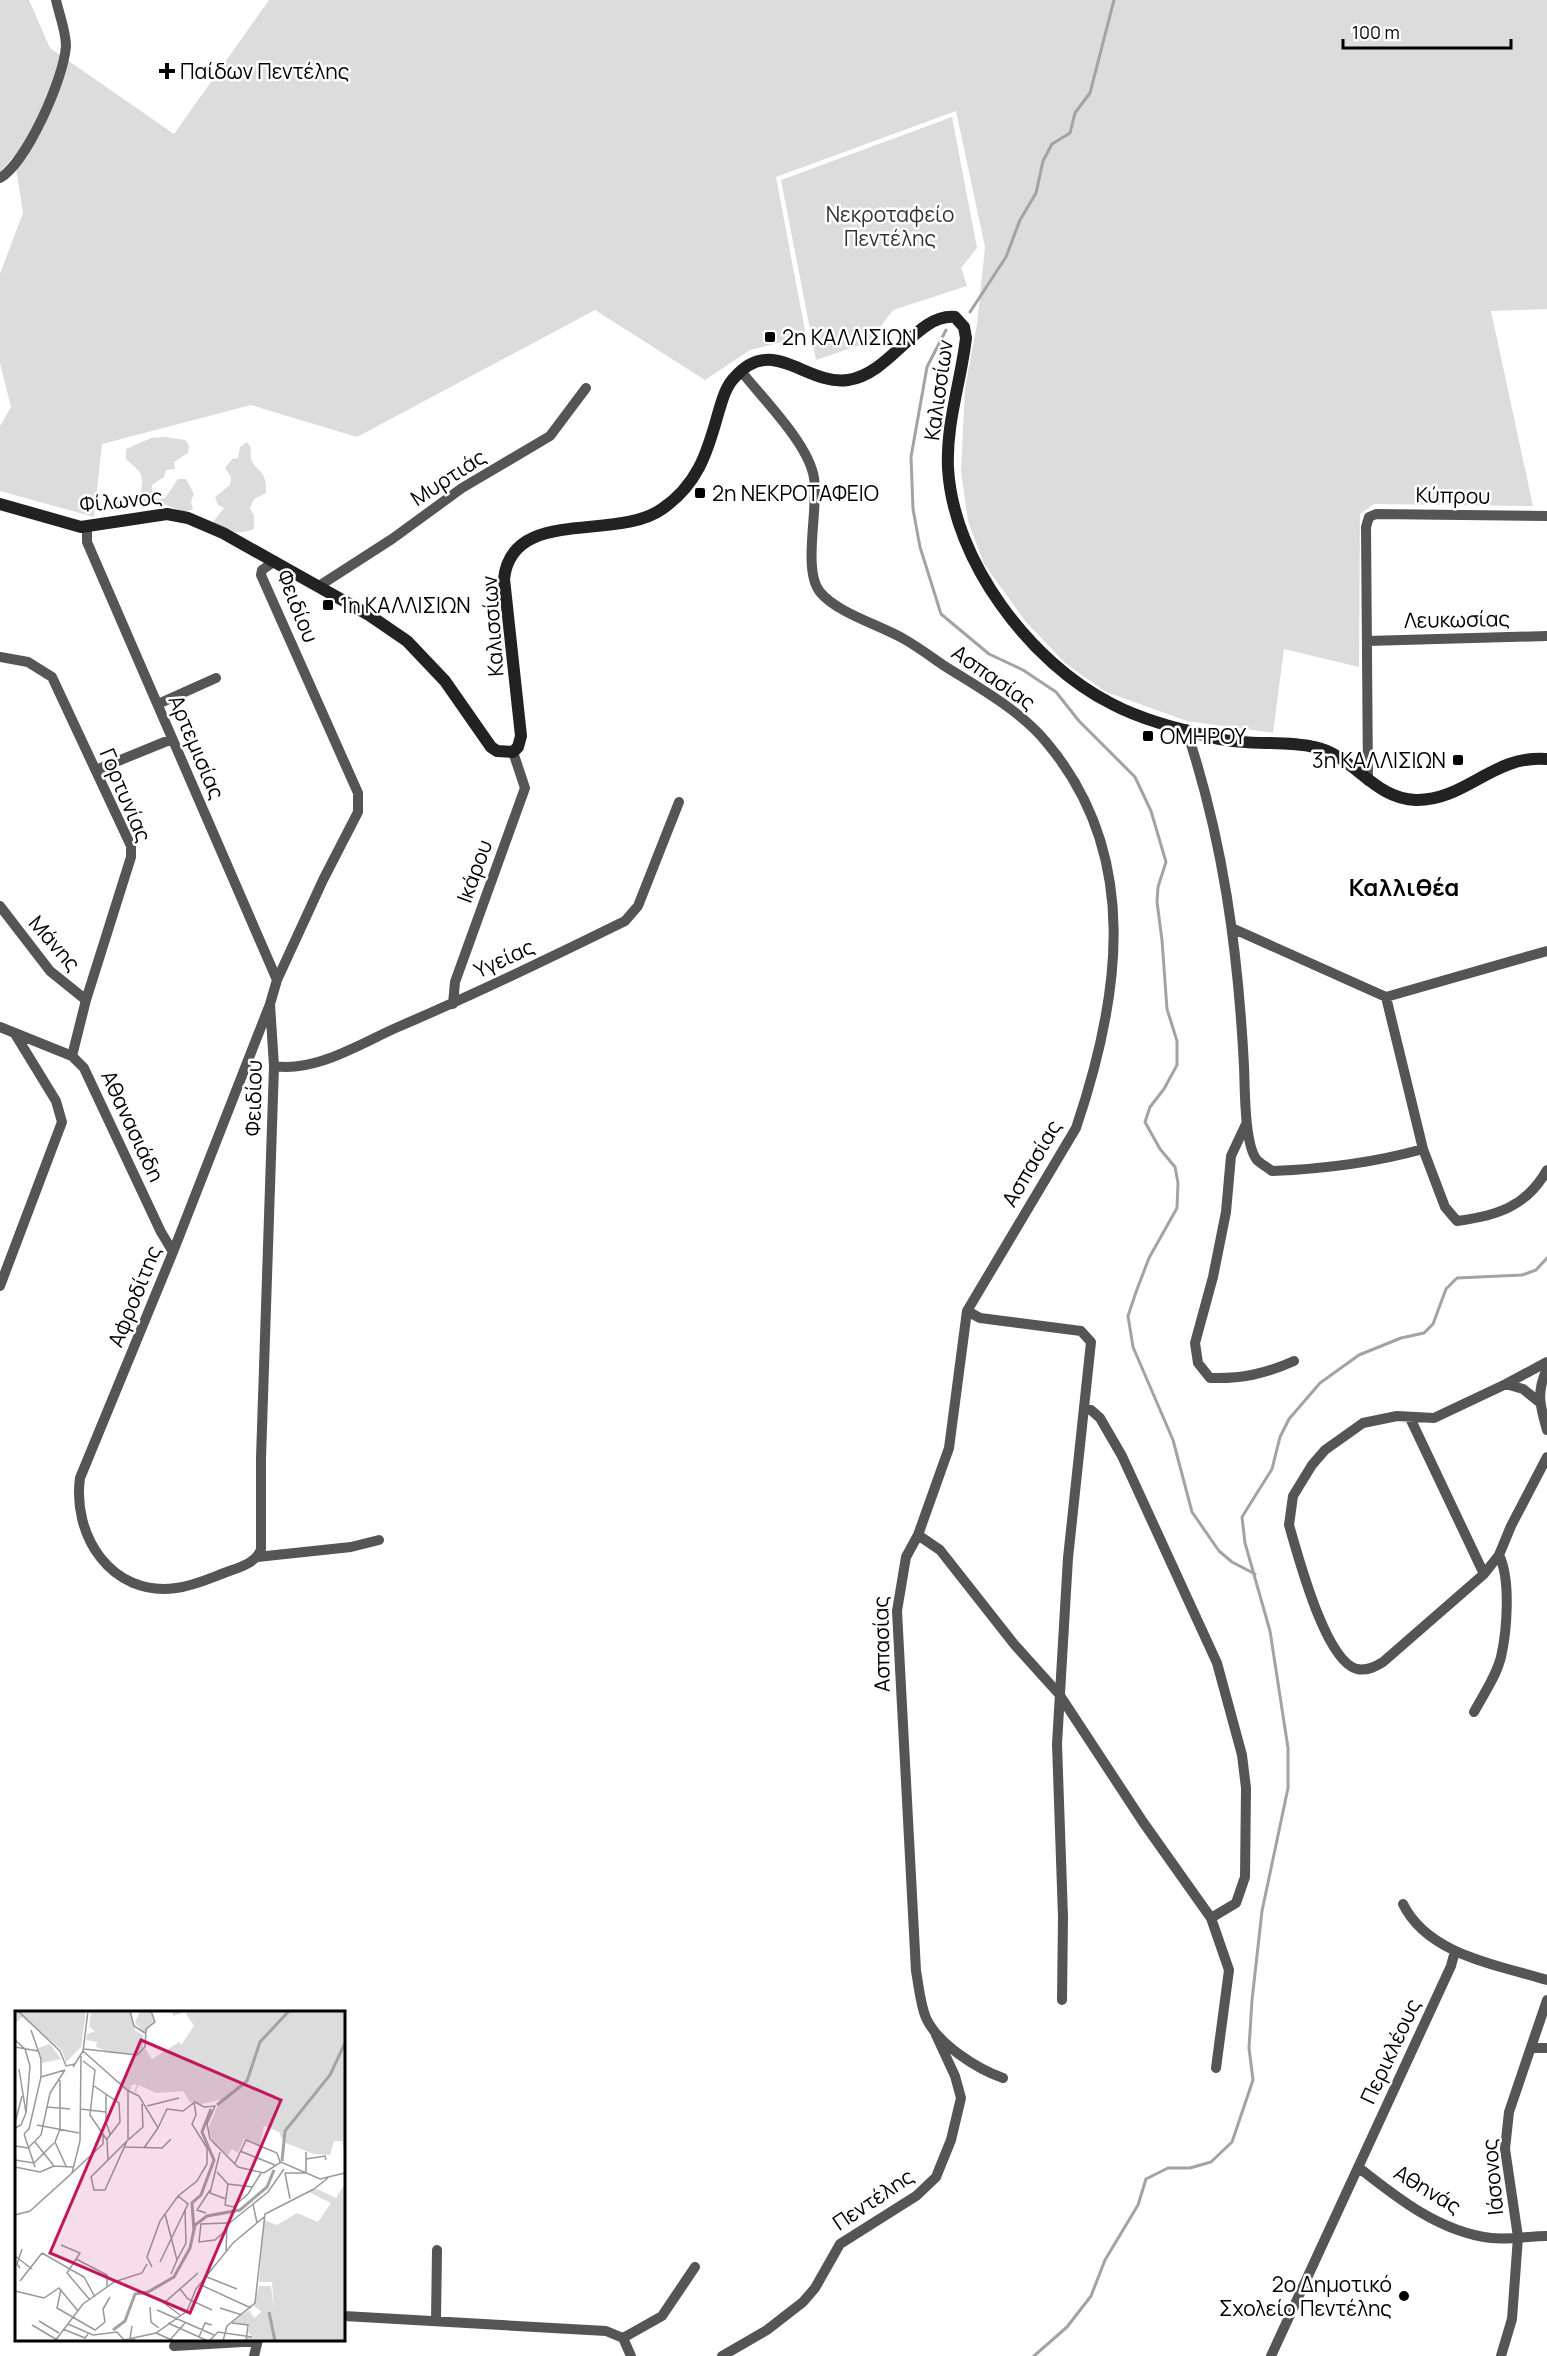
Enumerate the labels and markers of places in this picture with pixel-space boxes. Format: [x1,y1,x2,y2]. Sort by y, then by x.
place label: Παίδων Πεντέλης [180,57,349,85]
marker: Παίδων Πεντέλης [158,62,176,80]
place label: 2η ΚΑΛΛΙΣΙΩΝ [782,323,916,351]
marker: 2η ΚΑΛΛΙΣΙΩΝ [763,330,777,344]
place label: 2η ΝΕΚΡΟΤΑΦΕΙΟ [712,479,879,507]
marker: 2η ΝΕΚΡΟΤΑΦΕΙΟ [693,486,707,500]
place label: 1η ΚΑΛΛΙΣΙΩΝ [340,591,471,619]
marker: 1η ΚΑΛΛΙΣΙΩΝ [321,598,335,612]
place label: ΟΜΗΡΟΥ [1160,722,1246,750]
marker: ΟΜΗΡΟΥ [1141,729,1155,743]
place label: 3η ΚΑΛΛΙΣΙΩΝ [1312,746,1446,774]
marker: 3η ΚΑΛΛΙΣΙΩΝ [1451,753,1465,767]
place label: 2ο Δημοτικό Σχολείο Πεντέλης [1219,2270,1392,2322]
marker: 2ο Δημοτικό Σχολείο Πεντέλης [1397,2289,1411,2303]

